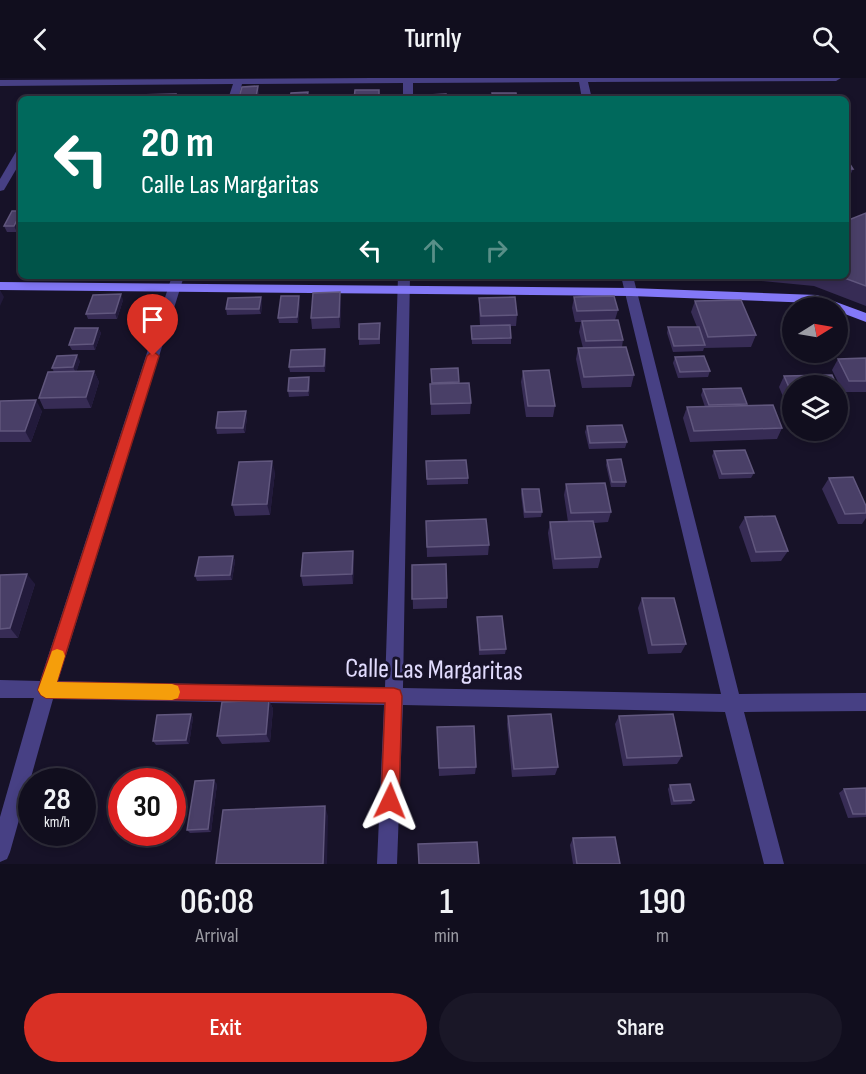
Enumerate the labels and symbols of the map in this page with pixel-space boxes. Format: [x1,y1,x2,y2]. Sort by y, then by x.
pin [127,294,178,356]
north arrow [782,297,848,363]
street label: Calle Las Margaritas [345,652,523,688]
speed limit sign: 30 [108,768,186,846]
position arrow [358,769,422,833]

